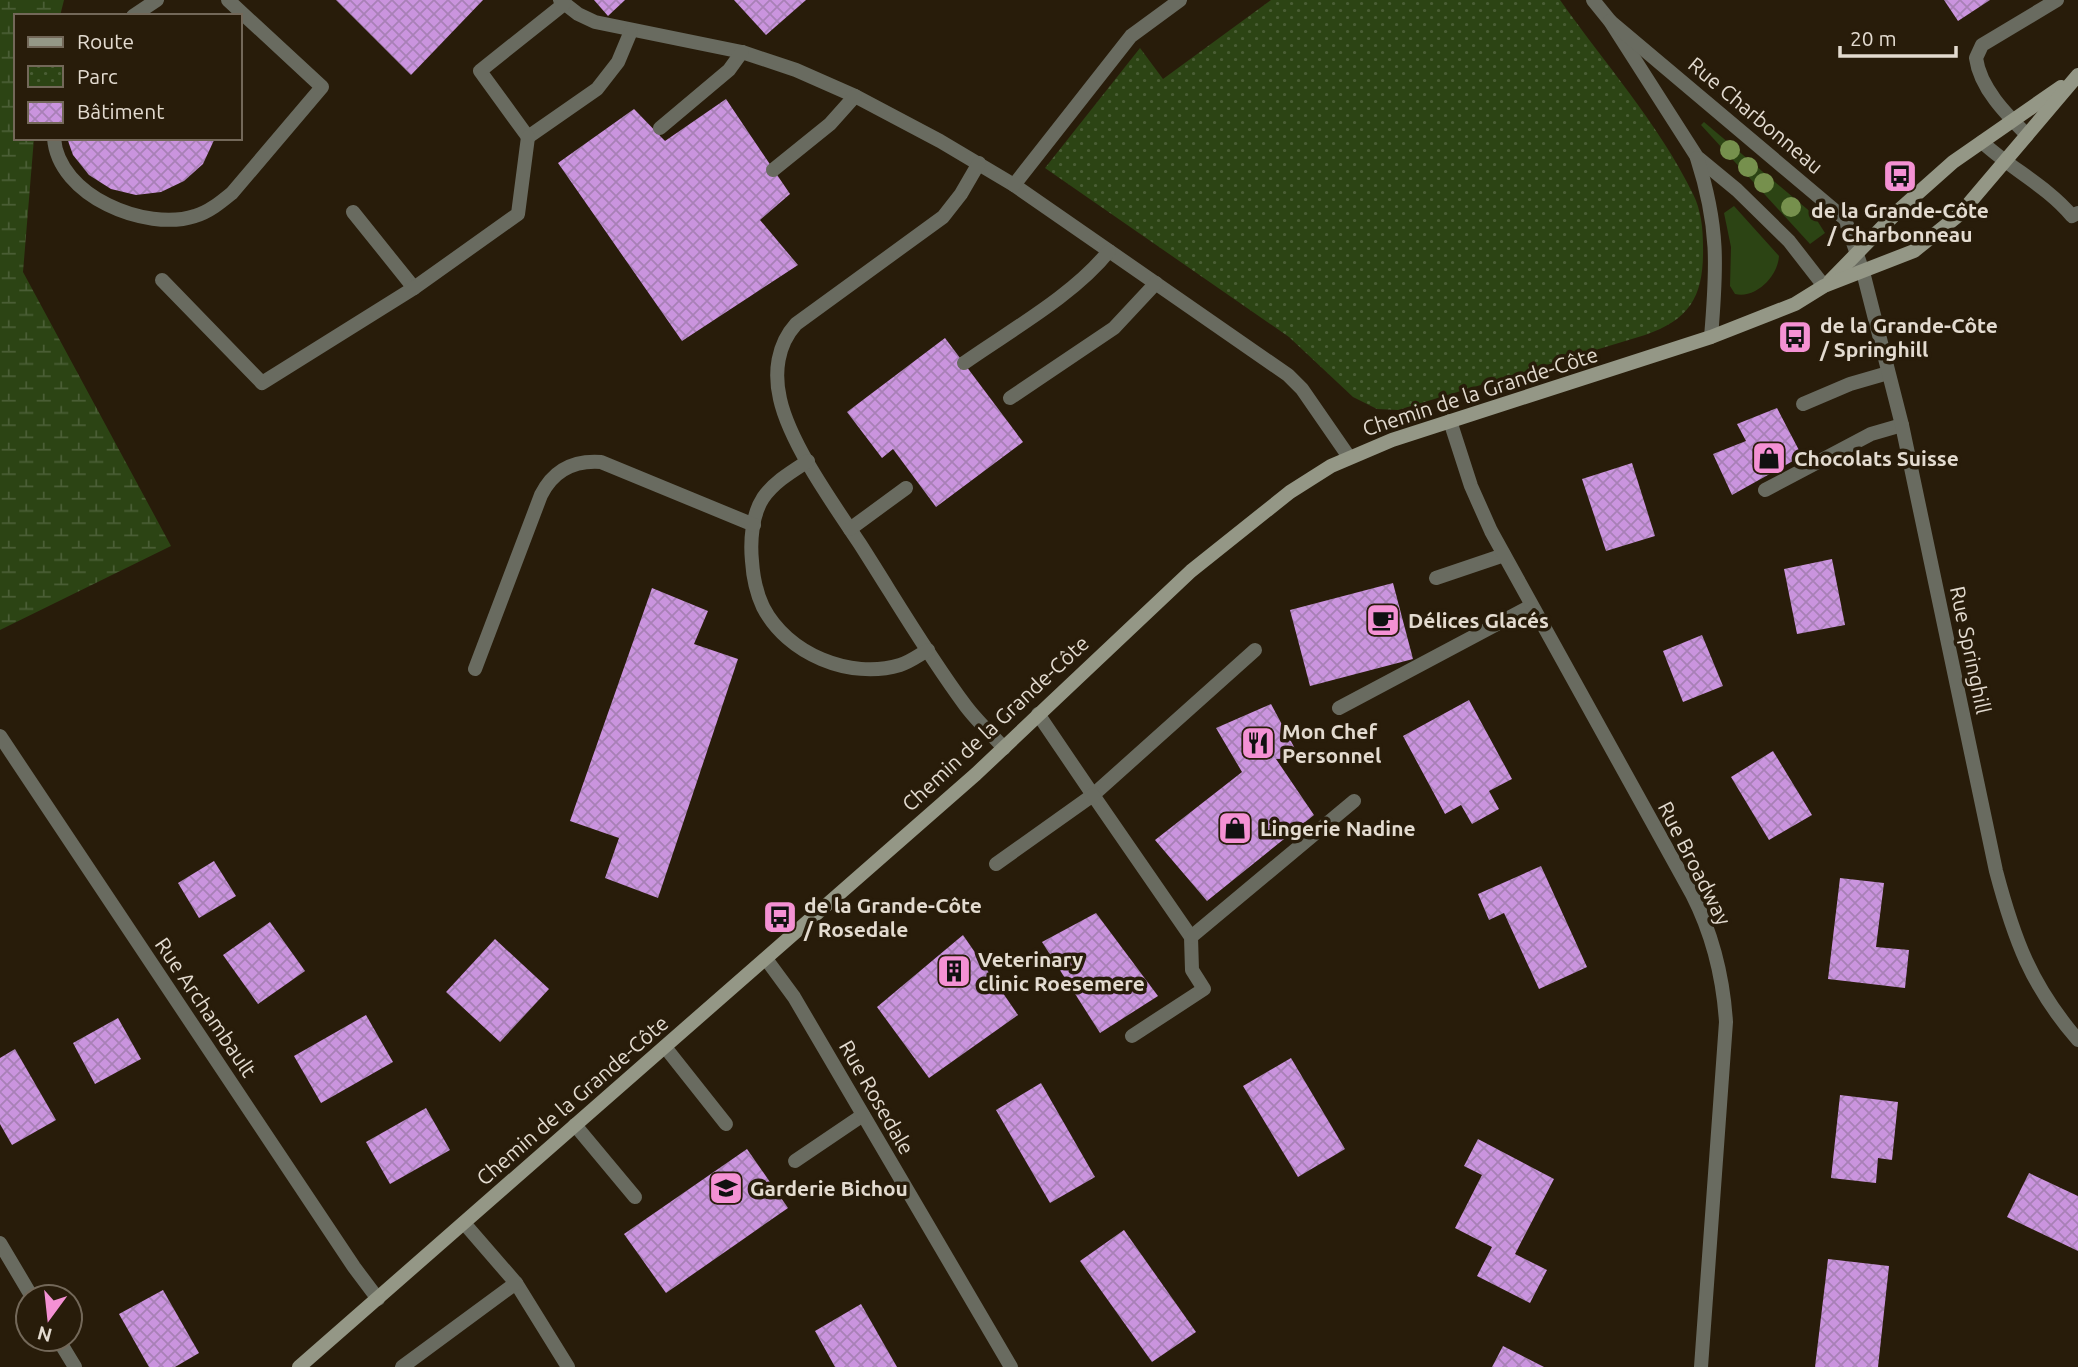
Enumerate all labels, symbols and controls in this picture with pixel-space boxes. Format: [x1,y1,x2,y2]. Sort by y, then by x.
legend [14,14,242,140]
scale bar [1840,14,1955,58]
text: 20 m [1850,26,1897,50]
text: Route [77,29,134,53]
street label: Rue Charbonneau [1684,52,1828,178]
text: Parc [77,64,118,88]
text: Bâtiment [77,99,164,123]
bus stop icon: de la Grande-Côte / Charbonneau [1881,157,1919,195]
place label: de la Grande-Côte / Charbonneau [1811,198,1989,246]
place label: de la Grande-Côte / Springhill [1819,313,1998,361]
bus stop icon: de la Grande-Côte / Springhill [1776,318,1814,356]
street label: Chemin de la Grande-Côte [1359,342,1601,440]
shop icon: Chocolats Suisse [1750,439,1788,477]
place label: Chocolats Suisse [1794,446,1959,470]
street label: Rue Springhill [1946,584,1996,716]
cafe icon: Délices Glacés [1364,601,1402,639]
place label: Délices Glacés [1408,608,1549,632]
street label: Chemin de la Grande-Côte [897,630,1093,816]
place label: Mon Chef Personnel [1282,719,1381,767]
restaurant icon: Mon Chef Personnel [1239,724,1277,762]
street label: Rue Broadway [1654,797,1736,929]
shop icon: Lingerie Nadine [1216,809,1254,847]
place label: Lingerie Nadine [1260,816,1416,840]
place label: de la Grande-Côte / Rosedale [803,893,982,941]
bus stop icon: de la Grande-Côte / Rosedale [761,898,799,936]
street label: Rue Archambault [151,933,261,1081]
place label: Veterinary clinic Roesemere [978,947,1145,995]
building icon: Veterinary clinic Roesemere [935,952,973,990]
street label: Chemin de la Grande-Côte [471,1010,673,1190]
street label: Rue Rosedale [835,1036,919,1158]
school or university icon: Garderie Bichou [707,1169,745,1207]
place label: Garderie Bichou [750,1176,908,1200]
north arrow [14,1283,84,1353]
text: N [35,1322,54,1347]

